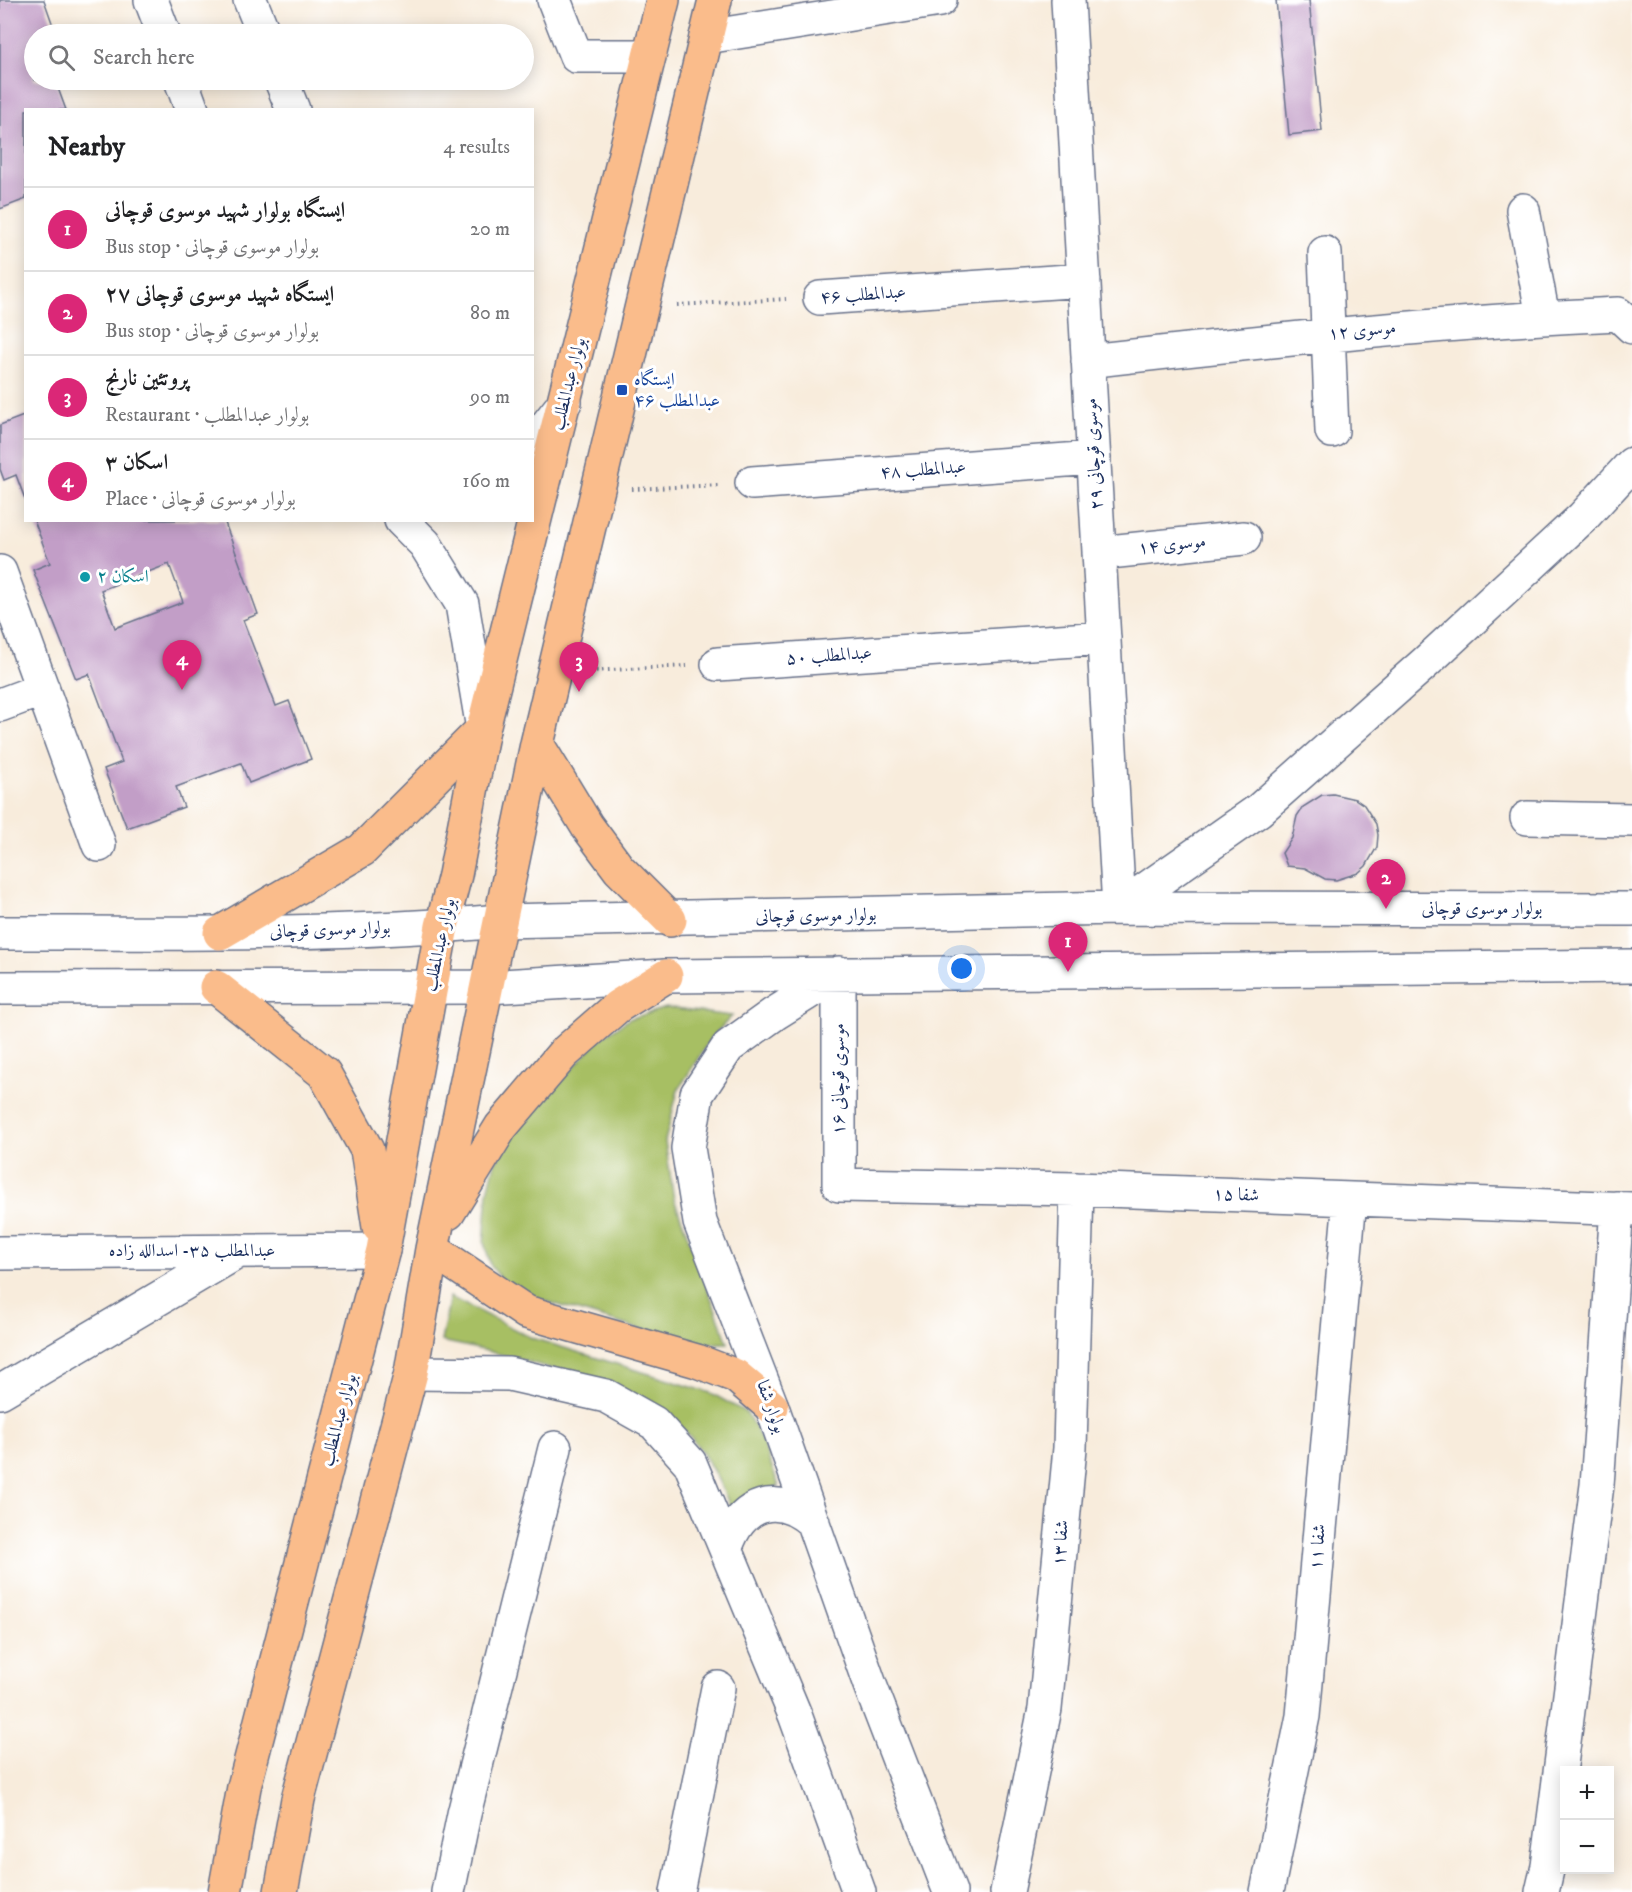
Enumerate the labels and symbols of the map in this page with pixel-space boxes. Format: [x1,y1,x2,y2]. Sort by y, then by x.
street label: عبدالمطلب ۴۶ [819,281,907,309]
street label: موسوی ۱۲ [1327,317,1397,345]
street label: بولوار عبدالمطلب [547,335,591,433]
place label: ایستگاه عبدالمطلب ۴۶ [634,367,720,412]
marker: ایستگاه عبدالمطلب ۴۶ [615,383,629,397]
street label: موسوی قوچانی ۲۹ [1080,397,1109,510]
street label: عبدالمطلب ۴۸ [879,456,967,484]
street label: موسوی ۱۴ [1137,530,1207,560]
place label: اسکان ۲ [97,566,149,588]
marker: اسکان ۲ [78,570,92,584]
pin: 4 [162,640,201,690]
pin: 3 [560,642,598,692]
street label: عبدالمطلب ۵۰ [785,642,873,670]
pin: 2 [1366,860,1406,909]
street label: بولوار عبدالمطلب [419,896,461,994]
street label: بولوار موسوی قوچانی [1422,898,1542,921]
street label: بولوار موسوی قوچانی [755,904,877,929]
street label: بولوار موسوی قوچانی [269,917,391,944]
pin: 1 [1048,922,1088,972]
your location [947,954,976,983]
street label: موسوی قوچانی ۱۶ [828,1023,851,1135]
street label: شفا ۱۵ [1213,1183,1259,1207]
street label: عبدالمطلب ۳۵- اسدالله زاده [109,1240,275,1262]
street label: بولوار عبدالمطلب [316,1371,362,1469]
street label: بولوار شفا [751,1377,791,1437]
street label: شفا ۱۳ [1048,1519,1074,1567]
street label: شفا ۱۱ [1305,1523,1331,1571]

